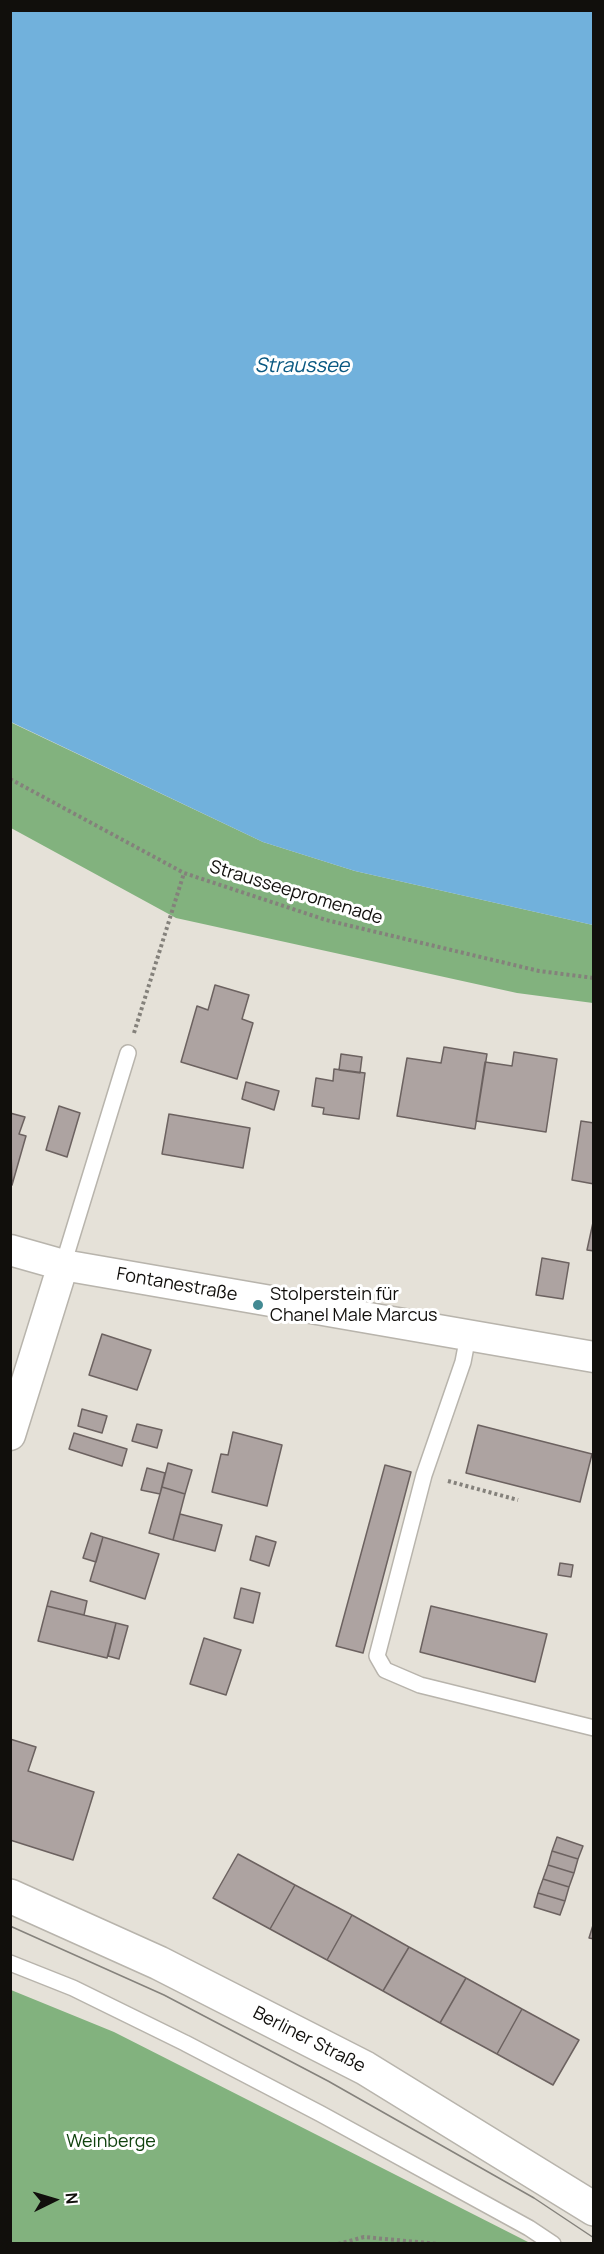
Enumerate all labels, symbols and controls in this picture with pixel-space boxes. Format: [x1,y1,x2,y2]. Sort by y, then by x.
water label: Straussee [255,354,349,378]
street label: Strausseepromenade [207,856,385,930]
street label: Fontanestraße [115,1264,239,1306]
place label: Stolperstein für Chanel Male Marcus [270,1284,438,1326]
marker: Stolperstein für Chanel Male Marcus [251,1298,265,1312]
street label: Berliner Straße [249,2002,369,2078]
park label: Weinberge [66,2131,156,2153]
north arrow [24,2170,84,2230]
text: N [60,2192,83,2205]

